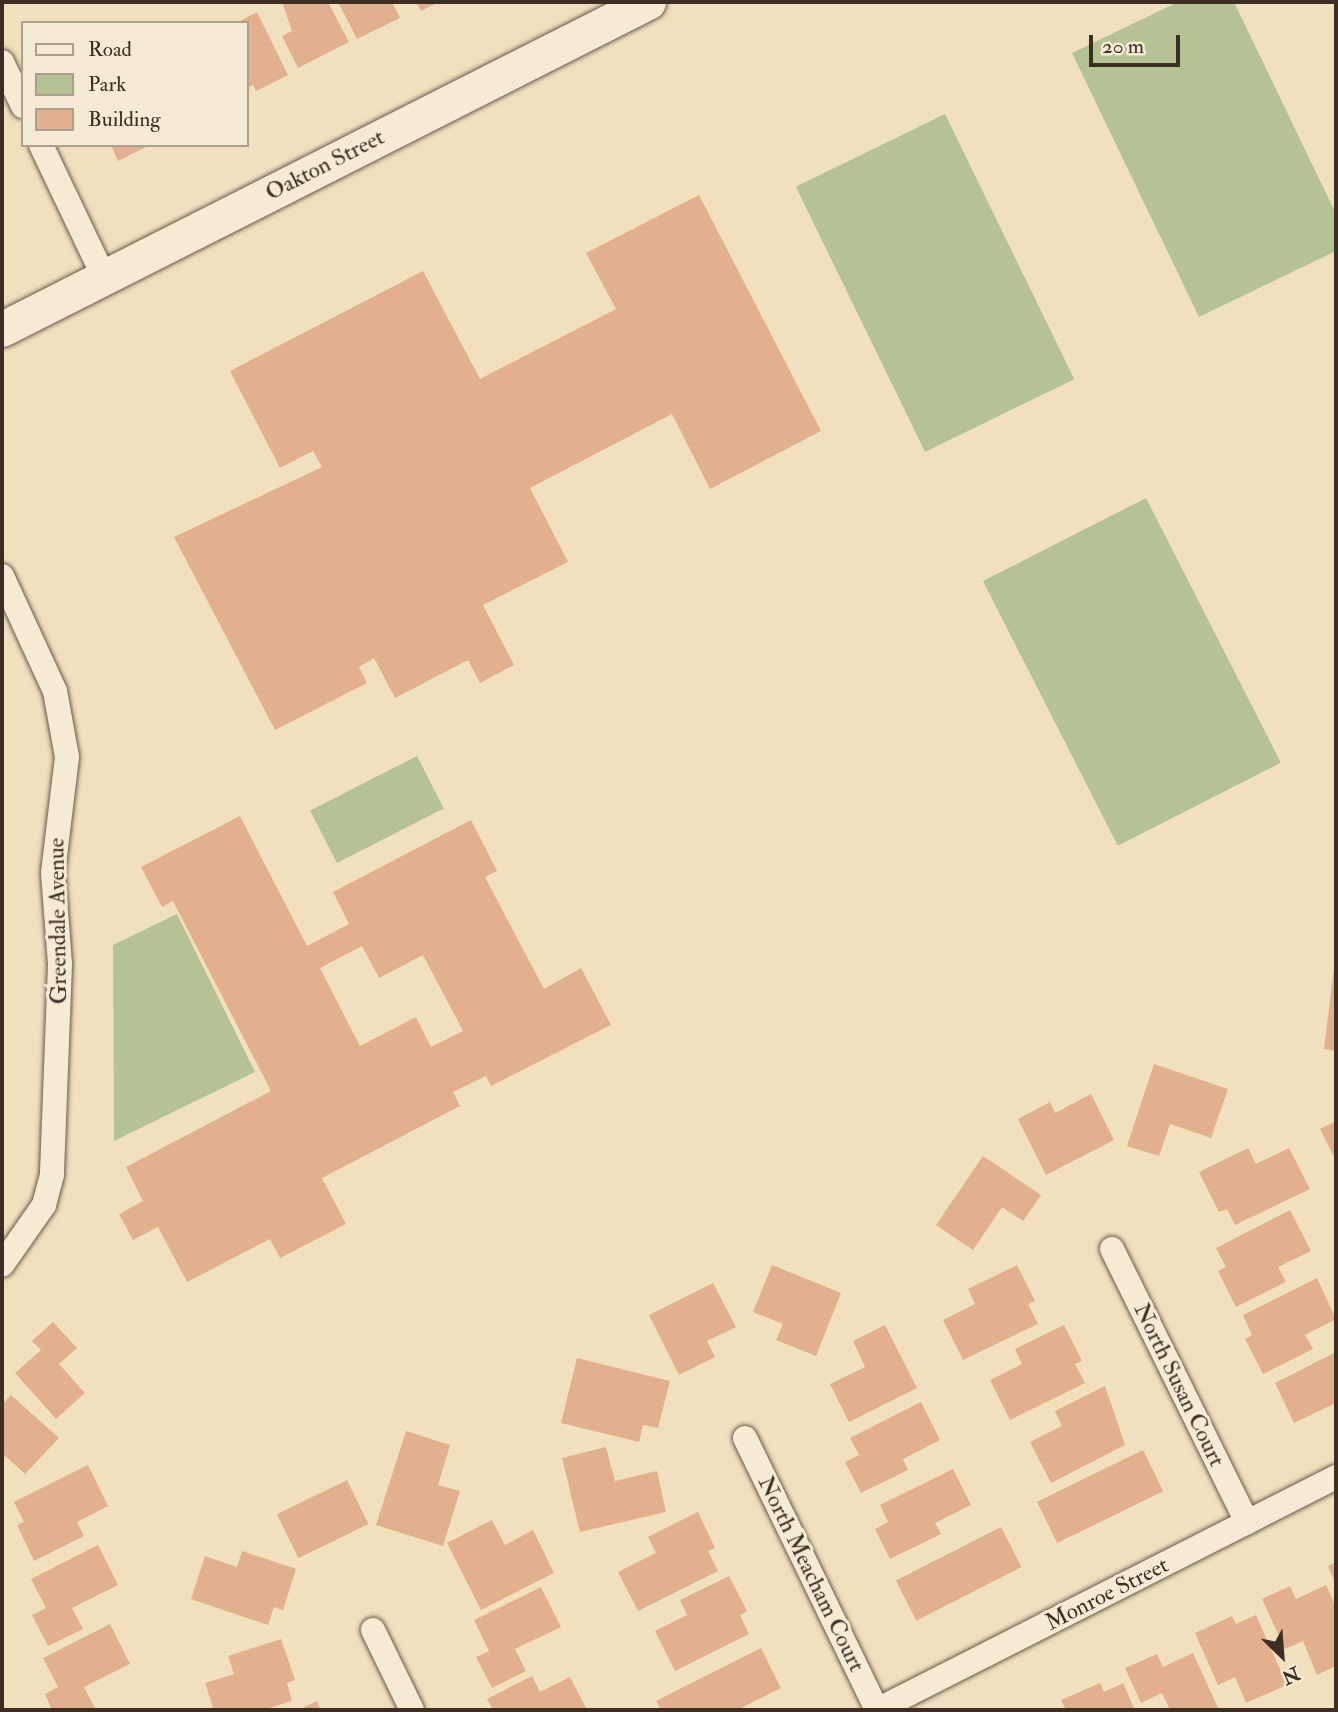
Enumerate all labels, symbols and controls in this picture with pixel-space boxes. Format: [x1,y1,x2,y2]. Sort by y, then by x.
legend [21,21,248,147]
scale bar [1093,21,1184,65]
text: 20 m [1102,33,1144,60]
text: Road [88,36,132,63]
text: Park [88,71,126,98]
text: Building [88,106,161,133]
street label: Oakton Street [261,123,389,207]
street label: Greendale Avenue [43,838,73,1004]
street label: North Susan Court [1127,1299,1231,1471]
street label: North Meacham Court [752,1472,870,1676]
street label: Monroe Street [1041,1551,1173,1637]
north arrow [1247,1621,1317,1691]
text: N [1278,1661,1304,1690]

